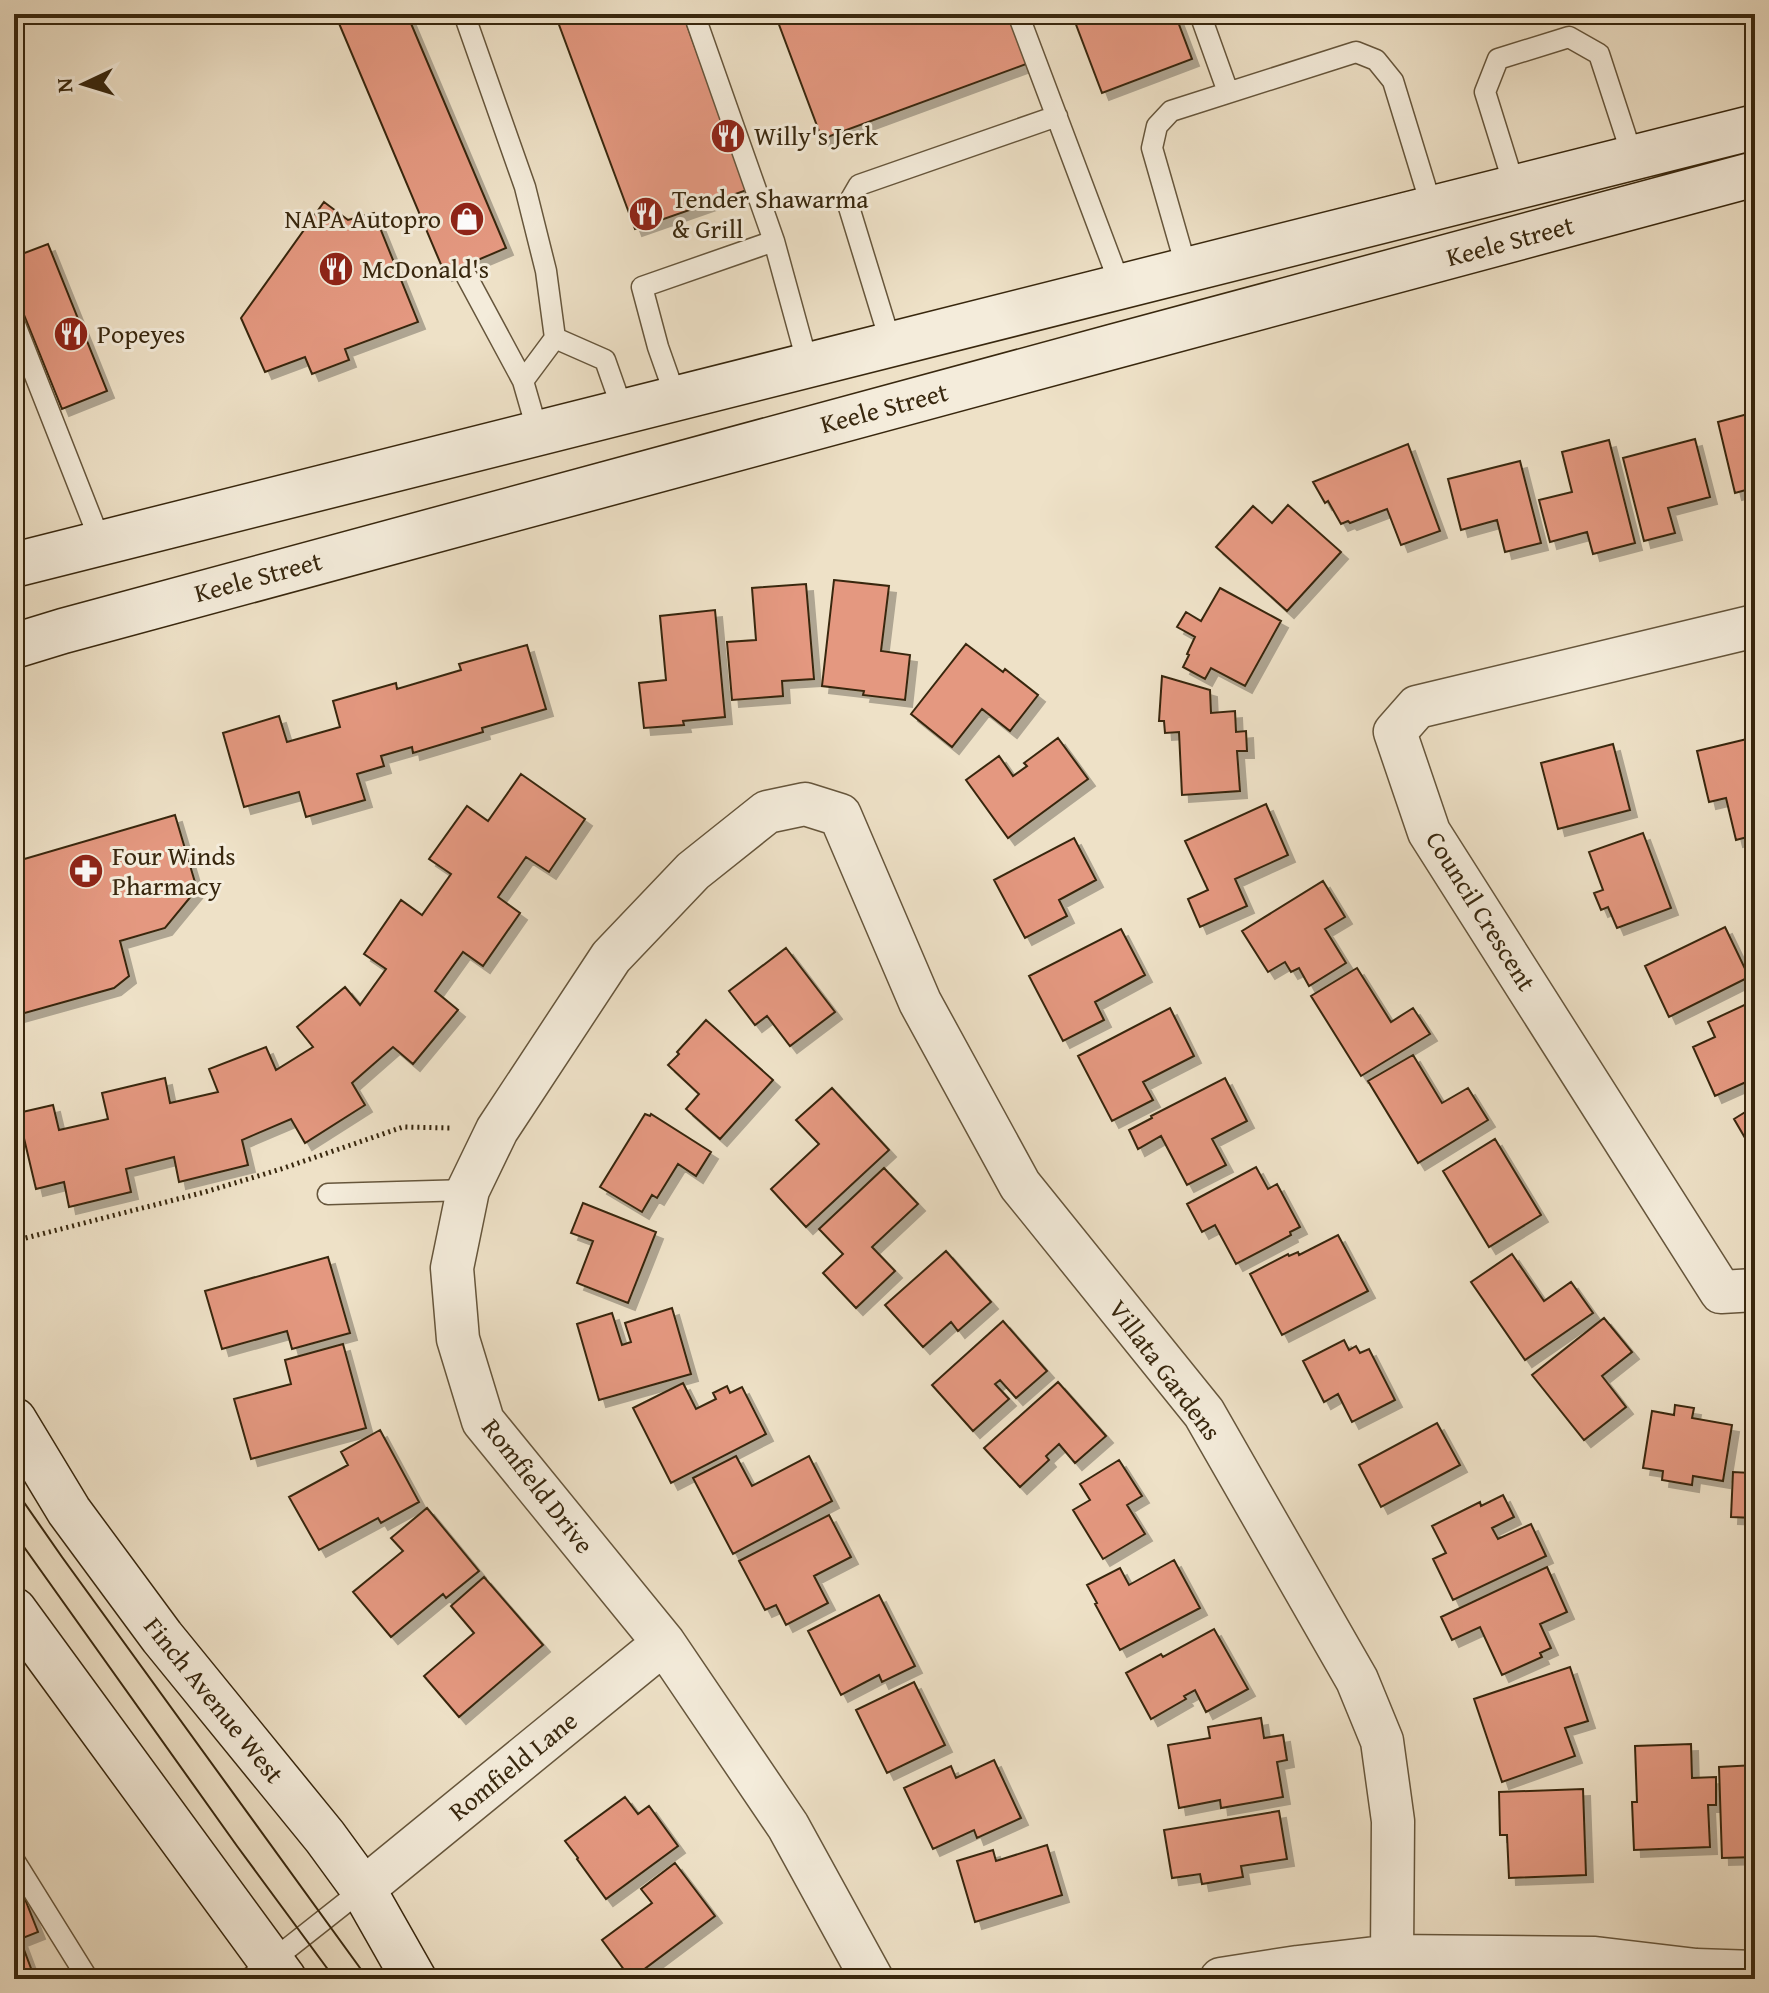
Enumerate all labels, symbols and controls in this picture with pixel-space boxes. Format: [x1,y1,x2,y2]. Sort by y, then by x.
north arrow [44,44,124,124]
text: N [48,77,81,94]
place label: Willy's Jerk [754,116,879,155]
restaurant icon: Willy's Jerk [709,117,747,155]
place label: Tender Shawarma & Grill [672,179,869,248]
restaurant icon: Tender Shawarma & Grill [627,195,665,233]
place label: NAPA Autopro [284,199,441,238]
shop icon: NAPA Autopro [448,200,486,238]
street label: Keele Street [1442,205,1578,276]
place label: McDonald's [362,249,489,288]
restaurant icon: McDonald's [317,250,355,288]
place label: Popeyes [97,314,185,353]
restaurant icon: Popeyes [52,315,90,353]
street label: Keele Street [816,372,952,443]
street label: Keele Street [190,541,326,612]
street label: Council Crescent [1417,823,1546,998]
place label: Four Winds Pharmacy [112,836,236,905]
pharmacy icon: Four Winds Pharmacy [67,852,105,890]
street label: Villata Gardens [1099,1291,1231,1448]
street label: Romfield Drive [473,1410,604,1562]
street label: Finch Avenue West [135,1608,294,1791]
street label: Romfield Lane [440,1701,586,1830]

